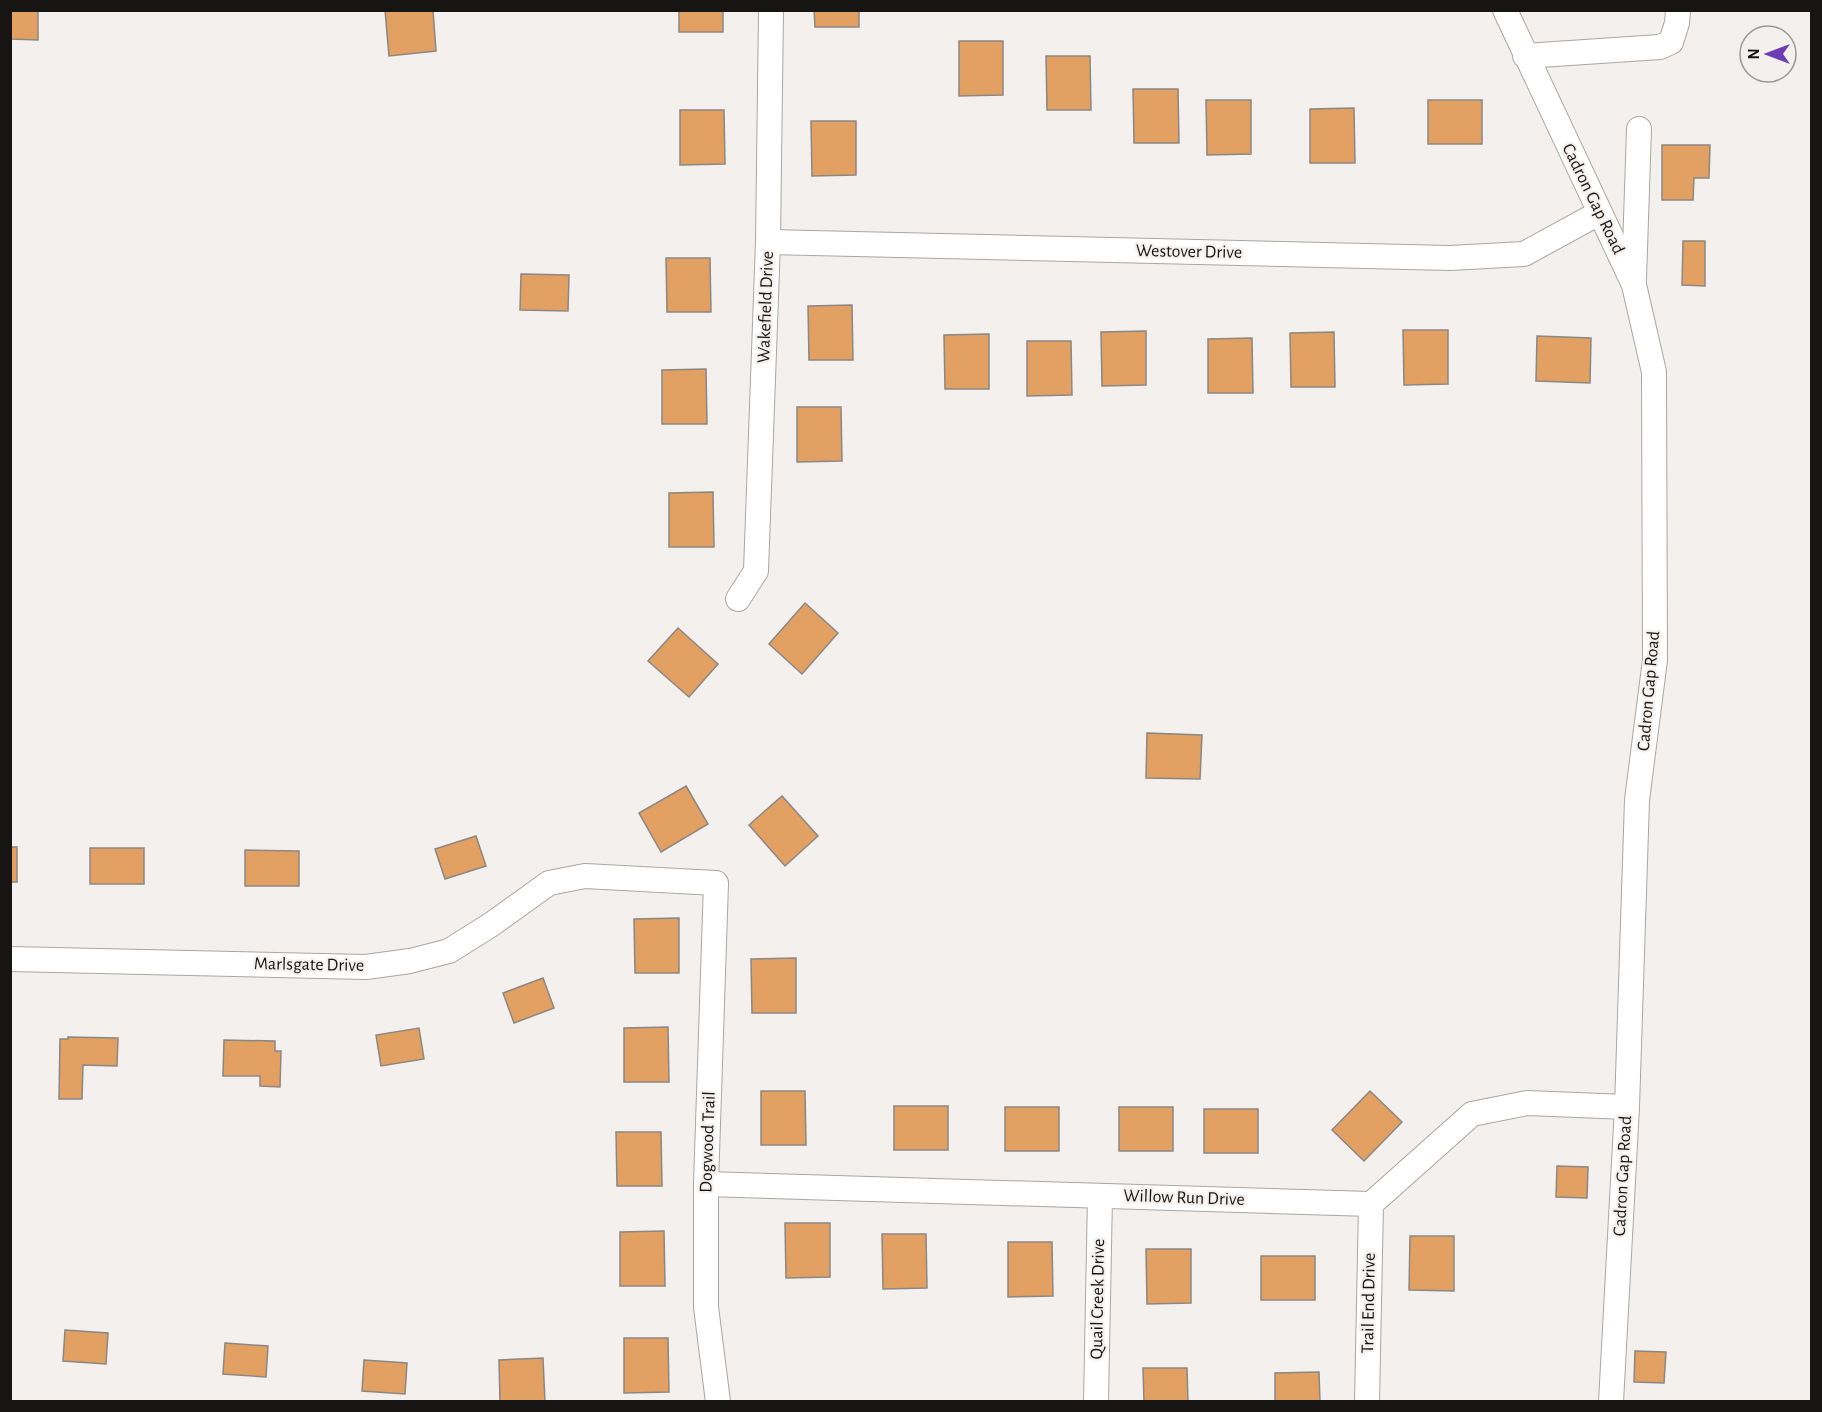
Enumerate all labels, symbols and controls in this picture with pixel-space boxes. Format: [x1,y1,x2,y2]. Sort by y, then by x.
north arrow [1738,24,1798,84]
text: N [1746,48,1762,60]
street label: Cadron Gap Road [1558,141,1628,257]
street label: Westover Drive [1136,242,1242,262]
street label: Wakefield Drive [755,251,777,363]
street label: Cadron Gap Road [1635,630,1663,752]
street label: Marlsgate Drive [254,955,364,975]
street label: Dogwood Trail [697,1091,719,1193]
street label: Cadron Gap Road [1611,1115,1635,1237]
street label: Willow Run Drive [1123,1187,1245,1209]
street label: Quail Creek Drive [1088,1238,1108,1360]
street label: Trail End Drive [1359,1252,1379,1354]

